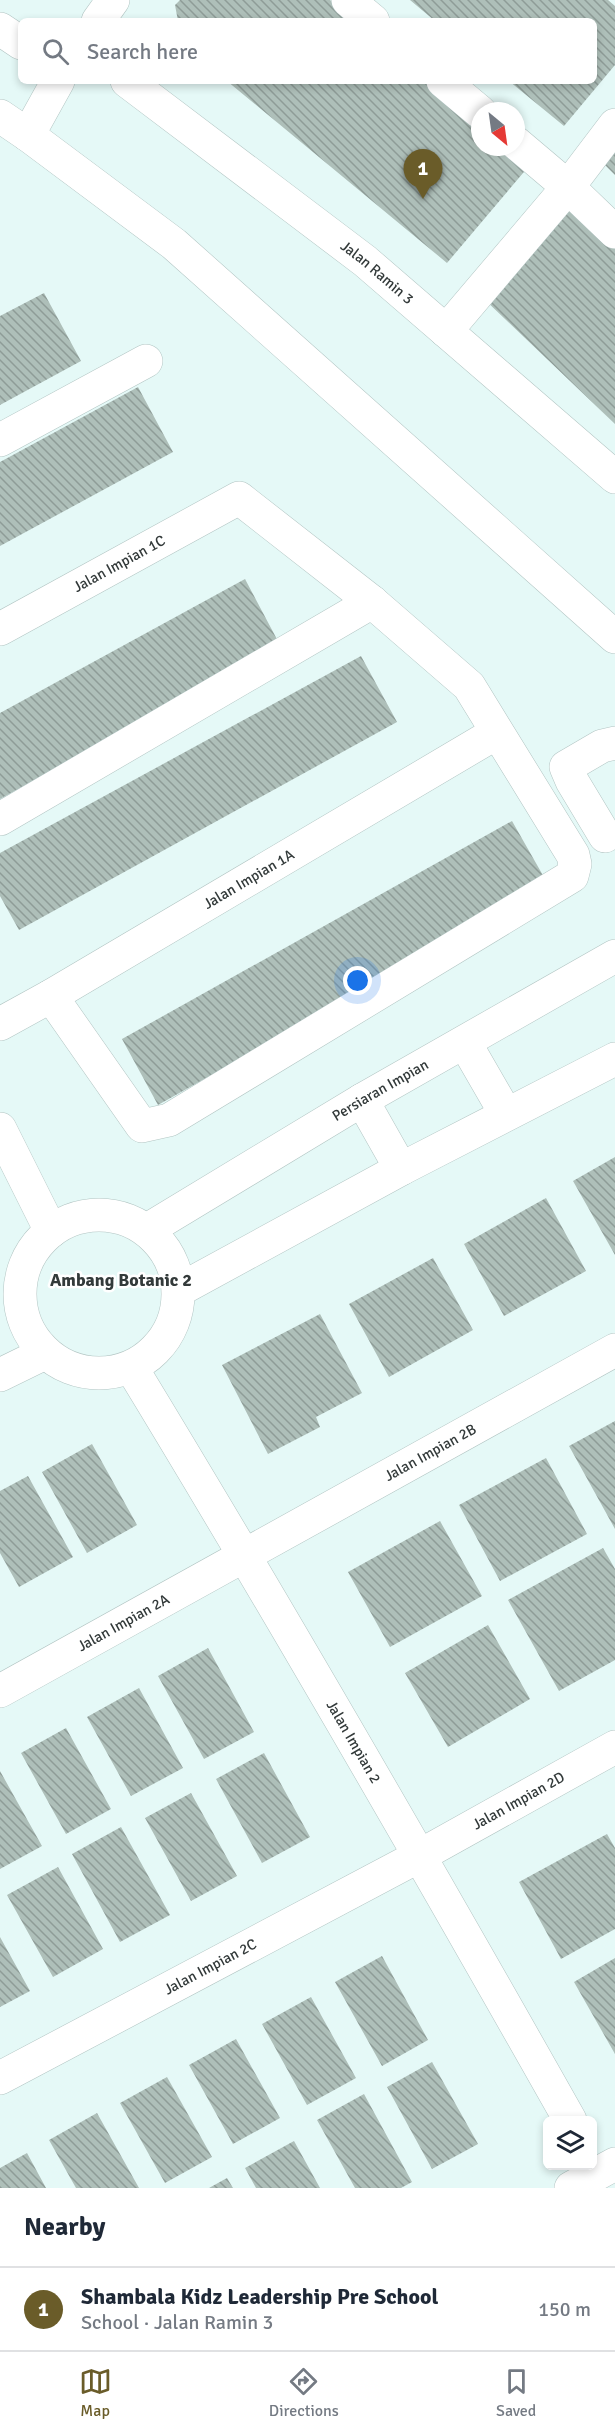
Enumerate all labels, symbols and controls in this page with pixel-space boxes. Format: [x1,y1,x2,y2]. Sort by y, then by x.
search box [18,18,597,84]
icon: search [39,35,72,68]
text: Search here [87,38,198,65]
north arrow [471,102,525,156]
pin: 1 [404,150,442,199]
street label: Jalan Ramin 3 [337,237,417,308]
street label: Jalan Impian 1C [70,531,168,596]
street label: Jalan Impian 1A [200,845,297,913]
your location [343,966,372,995]
street label: Persiaran Impian [329,1055,431,1125]
district label: Ambang Botanic 2 [50,1269,192,1291]
street label: Jalan Impian 2B [381,1420,479,1485]
street label: Jalan Impian 2A [74,1590,172,1655]
street label: Jalan Impian 2 [322,1697,385,1787]
street label: Jalan Impian 2D [469,1768,568,1834]
street label: Jalan Impian 2C [161,1935,260,1998]
map controls [543,2116,597,2170]
button: layers [543,2116,597,2170]
text: Nearby [24,2211,105,2243]
text: Shambala Kidz Leadership Pre School [81,2283,438,2310]
text: 1 [38,2297,49,2322]
text: 150 m [538,2297,591,2322]
text: School · Jalan Ramin 3 [81,2310,273,2335]
tab: Map [79,2365,112,2421]
tab: Directions [269,2365,339,2421]
tab: Saved [496,2365,536,2421]

